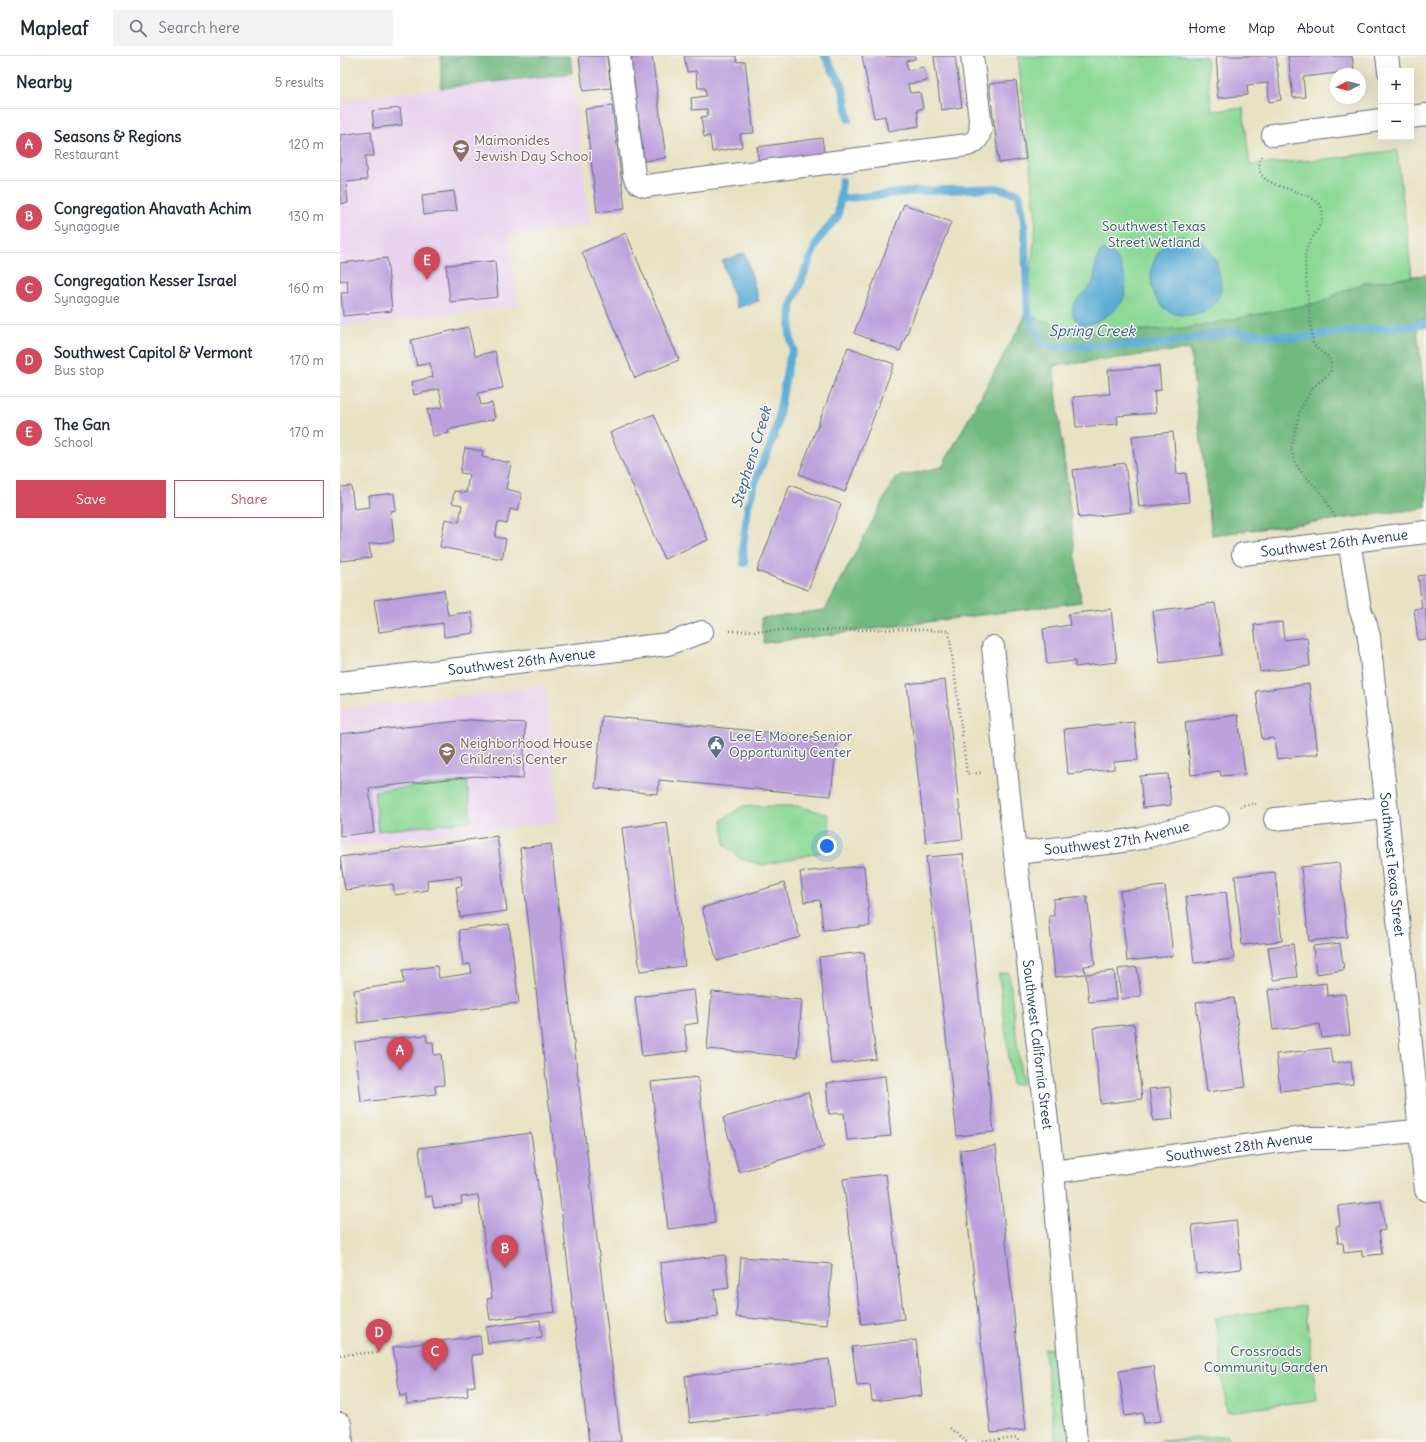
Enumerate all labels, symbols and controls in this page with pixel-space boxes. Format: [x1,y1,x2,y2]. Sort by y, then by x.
search box [113,10,393,46]
text: Mapleaf [20,16,89,40]
icon: search [127,17,149,39]
text: Search here [159,18,240,37]
text: Home [1188,19,1226,37]
text: Map [1248,19,1275,37]
text: About [1297,19,1335,37]
text: Contact [1357,19,1406,37]
north arrow [1330,68,1366,104]
map controls [1378,68,1414,140]
button: + [1378,68,1414,104]
text: Nearby [16,71,72,93]
text: 5 results [275,74,324,91]
button: − [1378,104,1414,140]
text: Seasons & Regions [54,127,181,146]
place label: Maimonides Jewish Day School [474,131,592,165]
text: A [25,136,33,153]
text: 120 m [289,136,324,153]
school or university icon: Maimonides Jewish Day School [451,138,471,163]
text: Restaurant [54,146,119,163]
text: Congregation Ahavath Achim [54,199,251,218]
text: B [25,208,33,225]
text: 130 m [288,208,324,225]
park label: Southwest Texas Street Wetland [1102,217,1206,251]
text: Synagogue [54,218,120,235]
pin: E [414,247,440,280]
text: Congregation Kesser Israel [54,271,237,290]
text: C [25,280,33,297]
text: 160 m [288,280,324,297]
text: Synagogue [54,290,120,307]
water label: Spring Creek [1049,321,1136,340]
text: Southwest Capitol & Vermont [54,343,252,362]
text: D [24,352,34,369]
text: 170 m [289,352,324,369]
text: Bus stop [54,362,104,379]
water label: Stephens Creek [727,403,776,510]
text: The Gan [54,415,110,434]
text: E [25,424,33,441]
text: 170 m [289,424,324,441]
text: School [54,434,93,451]
button: Save [16,480,166,518]
button: Share [174,480,324,518]
street label: Southwest 26th Avenue [1260,525,1409,561]
street label: Southwest 26th Avenue [447,644,596,679]
place label: Lee E. Moore Senior Opportunity Center [729,727,853,761]
place label: Neighborhood House Children's Center [460,734,593,768]
public building icon: Lee E. Moore Senior Opportunity Center [706,734,726,759]
school or university icon: Neighborhood House Children's Center [437,741,457,766]
street label: Southwest Texas Street [1376,791,1409,938]
street label: Southwest 27th Avenue [1043,817,1191,859]
your location [817,836,837,856]
street label: Southwest California Street [1019,959,1057,1131]
pin: A [387,1037,413,1070]
street label: Southwest 28th Avenue [1165,1129,1313,1166]
pin: B [492,1235,518,1268]
pin: D [366,1319,392,1352]
pin: C [422,1338,448,1371]
park label: Crossroads Community Garden [1204,1342,1328,1376]

